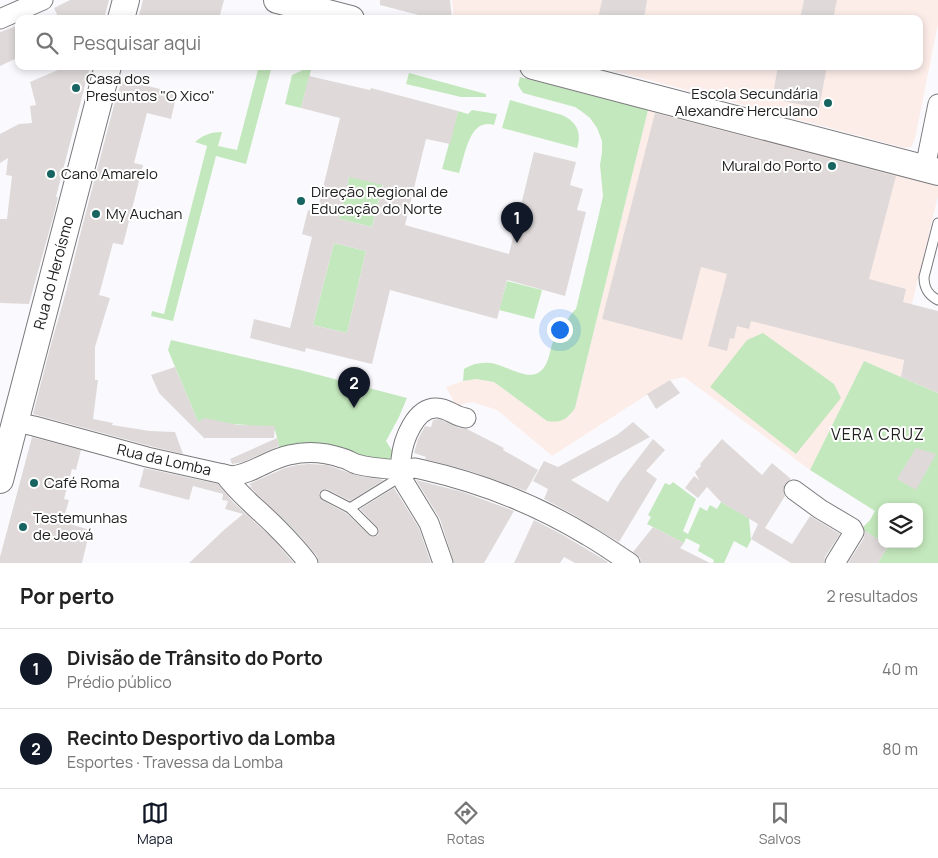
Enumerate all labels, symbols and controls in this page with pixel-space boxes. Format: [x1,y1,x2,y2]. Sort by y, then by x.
search box [15,15,923,70]
icon: search [33,29,61,57]
text: Pesquisar aqui [73,30,201,56]
place label: Casa dos Presuntos "O Xico" [86,68,215,106]
marker: Casa dos Presuntos "O Xico" [70,82,82,94]
place label: Escola Secundária Alexandre Herculano [675,83,818,121]
marker: Escola Secundária Alexandre Herculano [822,97,834,109]
place label: Mural do Porto [722,155,822,176]
marker: Mural do Porto [826,160,838,172]
place label: Cano Amarelo [61,163,158,184]
marker: Cano Amarelo [45,168,57,180]
place label: Direção Regional de Educação do Norte [311,181,448,219]
marker: Direção Regional de Educação do Norte [295,195,307,207]
pin: 1 [501,202,533,243]
place label: My Auchan [106,203,182,224]
marker: My Auchan [90,208,102,220]
street label: Rua do Heroísmo [28,214,79,332]
your location [547,317,573,343]
pin: 2 [338,367,370,408]
district label: VERA CRUZ [831,423,925,445]
street label: Rua da Lomba [115,438,213,481]
place label: Café Roma [44,472,120,493]
marker: Café Roma [28,477,40,489]
map controls [878,503,923,548]
button: layers [878,503,923,548]
place label: Testemunhas de Jeová [33,507,127,545]
marker: Testemunhas de Jeová [17,521,29,533]
text: Por perto [20,582,114,610]
text: 2 resultados [827,585,918,607]
text: Divisão de Trânsito do Porto [67,645,323,671]
text: 1 [32,658,40,680]
text: 40 m [882,658,918,680]
text: Prédio público [67,671,172,693]
text: Recinto Desportivo da Lomba [67,725,335,751]
text: 2 [31,738,41,760]
text: 80 m [882,738,918,760]
text: Esportes · Travessa da Lomba [67,751,283,773]
tab: Mapa [137,799,173,848]
tab: Rotas [447,799,485,848]
tab: Salvos [759,799,801,848]

